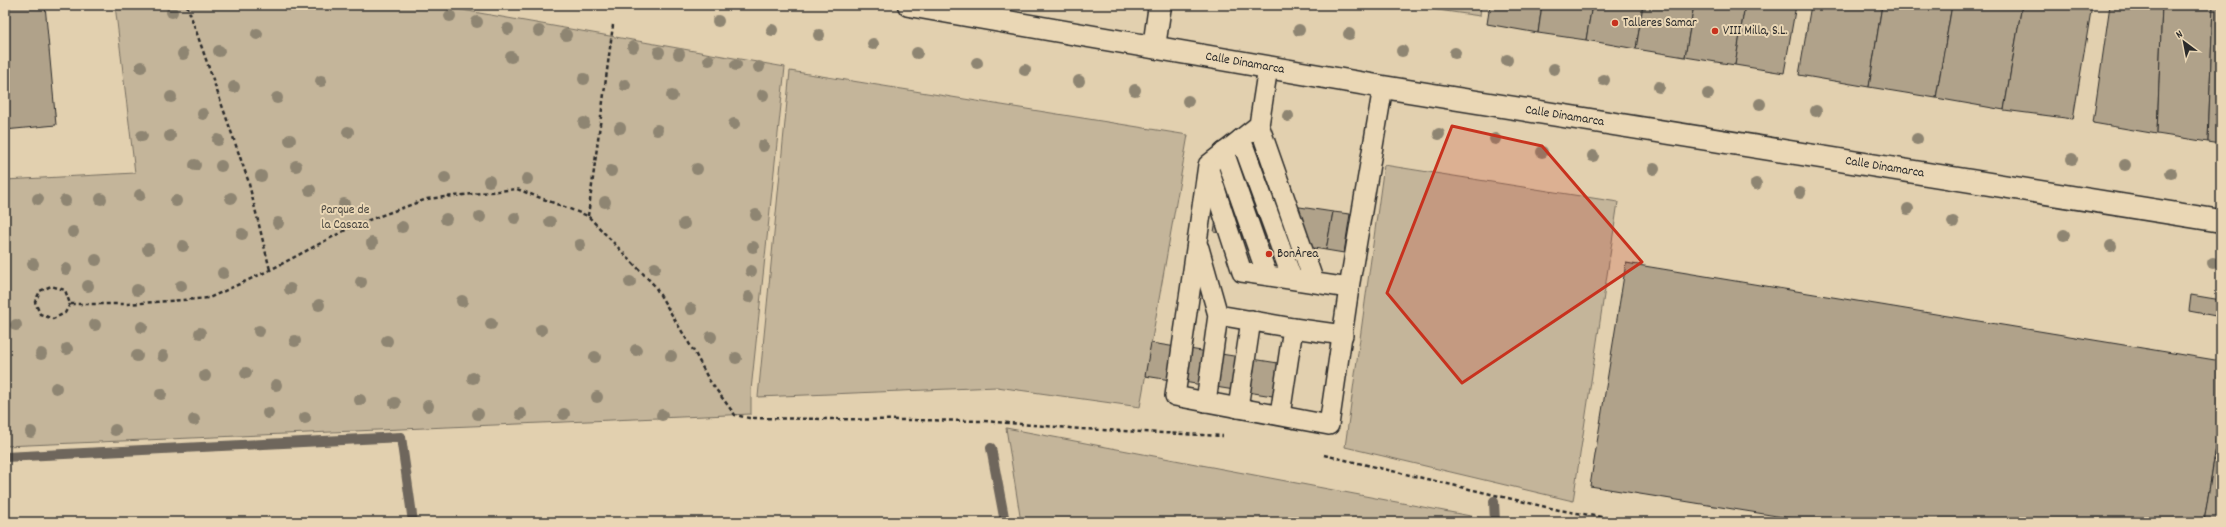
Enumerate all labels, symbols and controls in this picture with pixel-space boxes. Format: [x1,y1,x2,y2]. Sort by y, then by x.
place label: Talleres Samar [1623,14,1697,33]
marker: Talleres Samar [1610,18,1620,28]
place label: VIII Milla, S.L. [1723,22,1787,41]
north arrow [2164,22,2204,62]
marker: VIII Milla, S.L. [1710,26,1720,36]
text: N [2173,27,2187,43]
street label: Calle Dinamarca [1204,47,1287,79]
street label: Calle Dinamarca [1524,100,1606,132]
street label: Calle Dinamarca [1844,152,1926,183]
park label: Parque de la Casaza [321,201,370,235]
place label: BonÀrea [1277,245,1319,264]
marker: BonÀrea [1264,249,1274,259]

